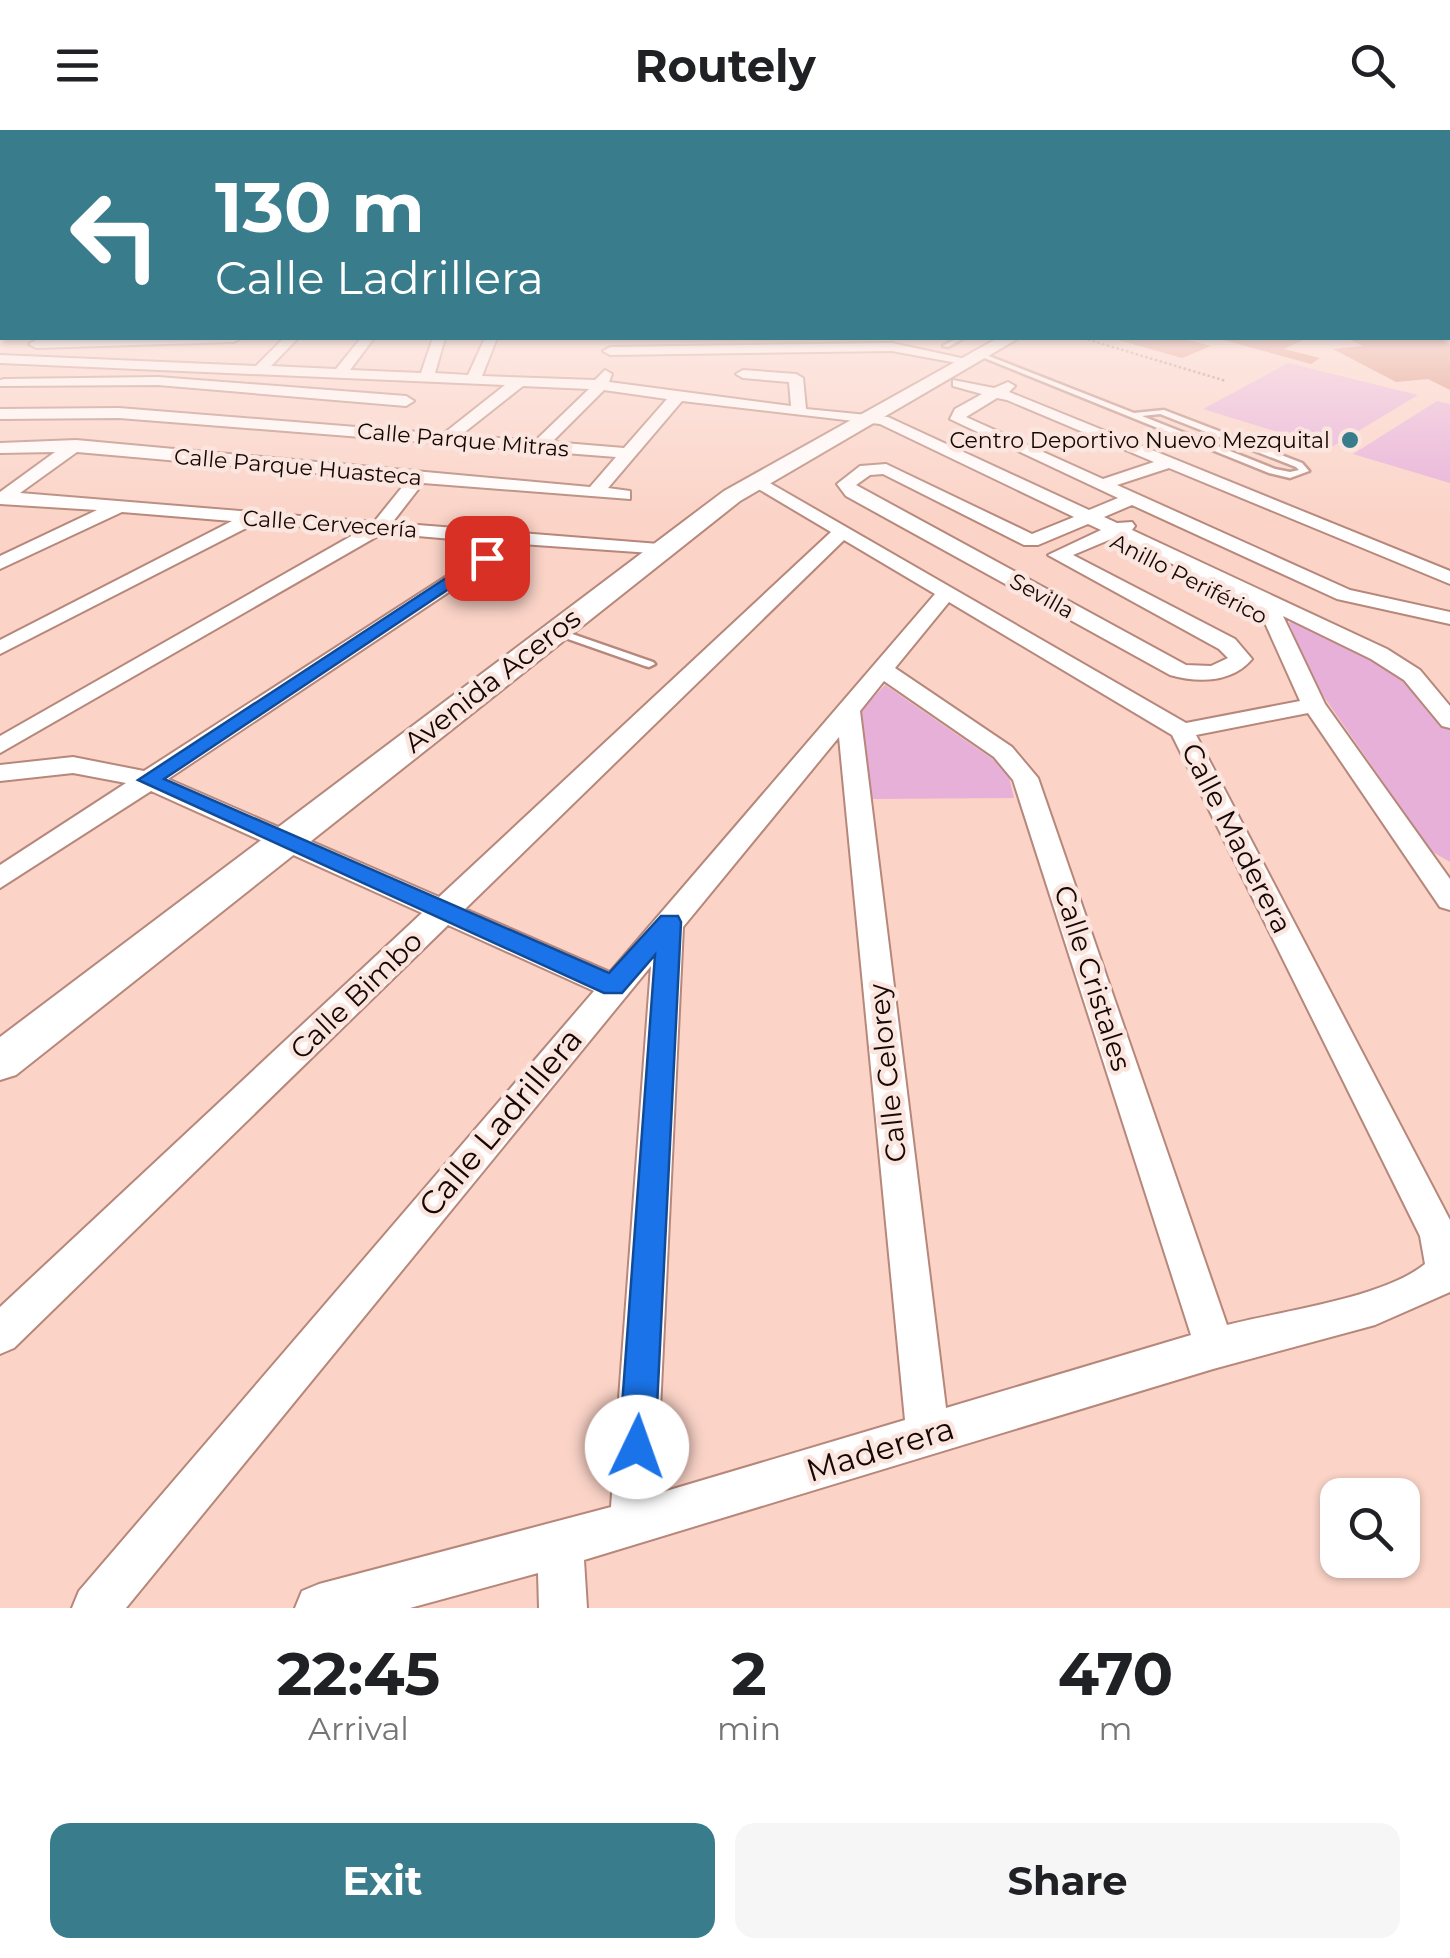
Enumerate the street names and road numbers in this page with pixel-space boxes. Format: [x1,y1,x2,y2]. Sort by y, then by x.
street label: Calle Parque Mitras [356,417,570,463]
street label: Calle Parque Huasteca [173,443,423,491]
street label: Calle Cervecería [242,504,418,544]
street label: Anillo Periférico [1106,528,1272,630]
street label: Sevilla [1005,567,1079,625]
street label: Avenida Aceros [397,600,587,760]
street label: Calle Maderera [1174,737,1300,939]
street label: Calle Cristales [1047,881,1139,1075]
street label: Calle Bimbo [283,924,429,1066]
street label: Calle Celorey [861,981,913,1164]
street label: Calle Ladrillera [410,1020,590,1224]
street label: Maderera [801,1408,959,1490]

